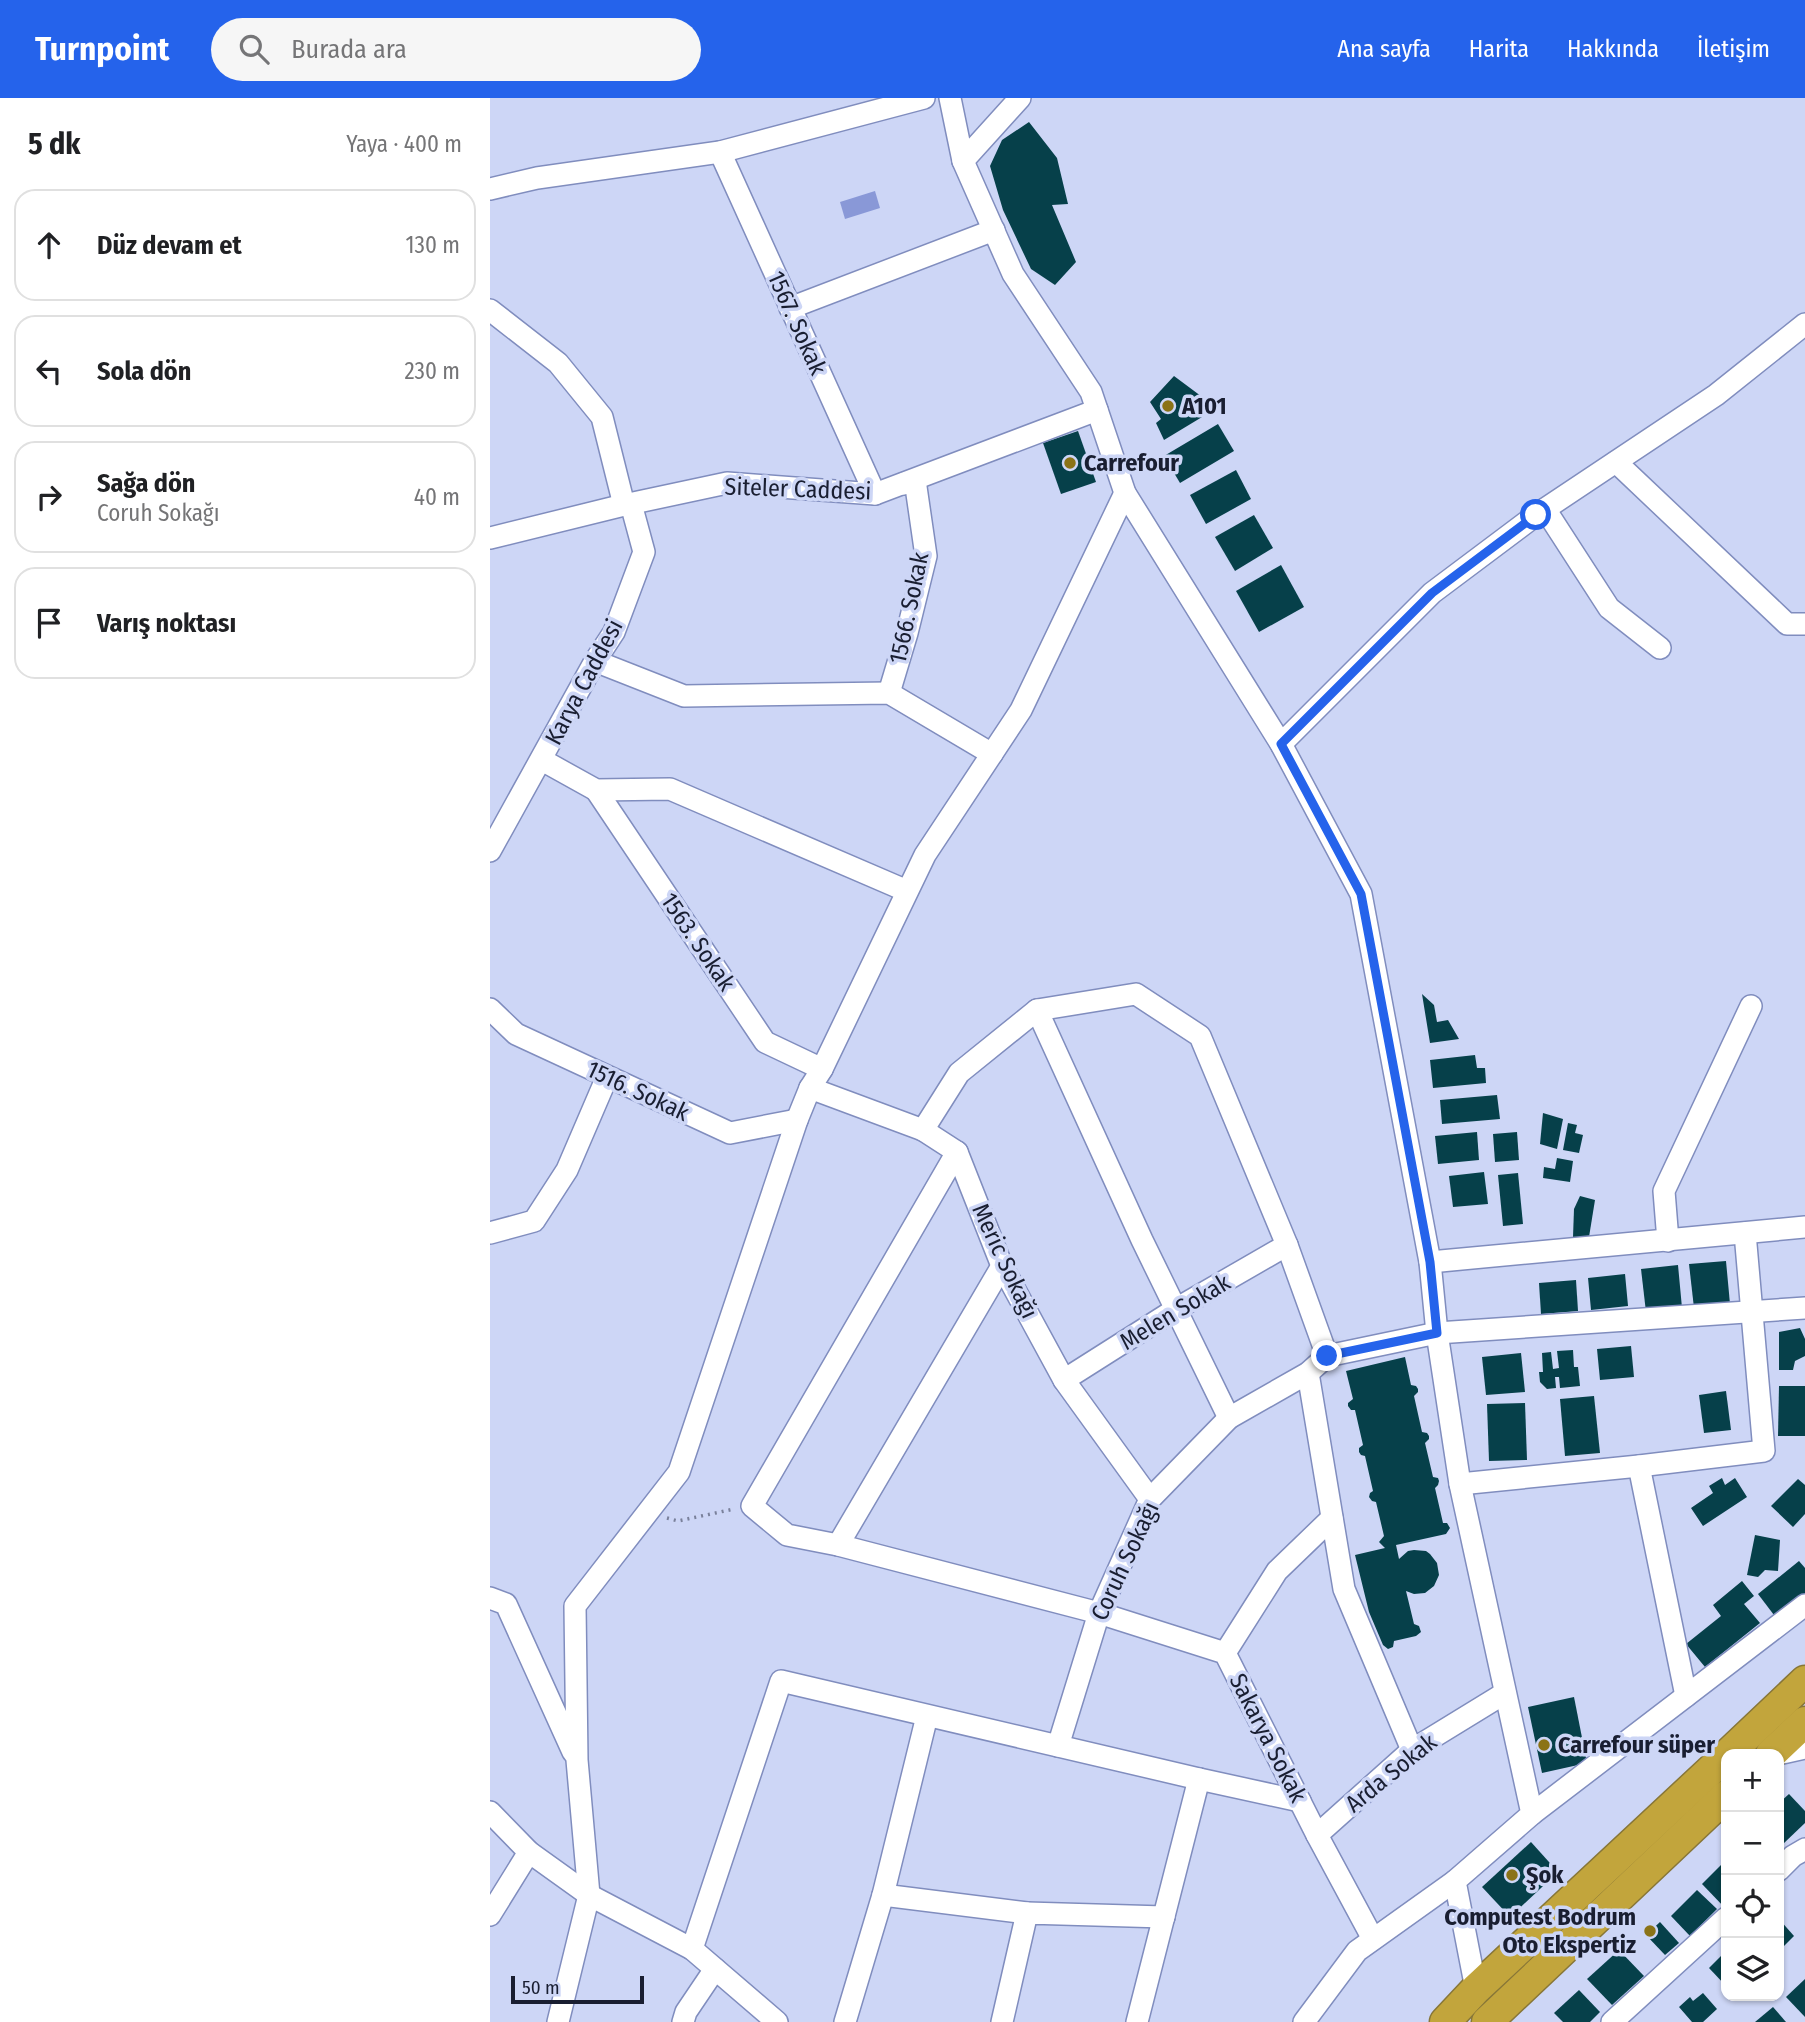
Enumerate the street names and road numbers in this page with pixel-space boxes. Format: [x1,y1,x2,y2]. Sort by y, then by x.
street label: 1567. Sokak [762,267,833,380]
street label: Siteler Caddesi [724,472,872,506]
street label: 1566. Sokak [884,549,935,666]
street label: Karya Caddesi [539,614,629,750]
street label: 1563. Sokak [655,888,741,997]
street label: 1516. Sokak [582,1055,694,1127]
street label: Meric Sokağı [966,1199,1044,1323]
street label: Melen Sokak [1115,1268,1236,1356]
street label: Coruh Sokağı [1085,1497,1165,1625]
street label: Sakarya Sokak [1224,1669,1313,1808]
street label: Arda Sokak [1340,1727,1443,1818]

